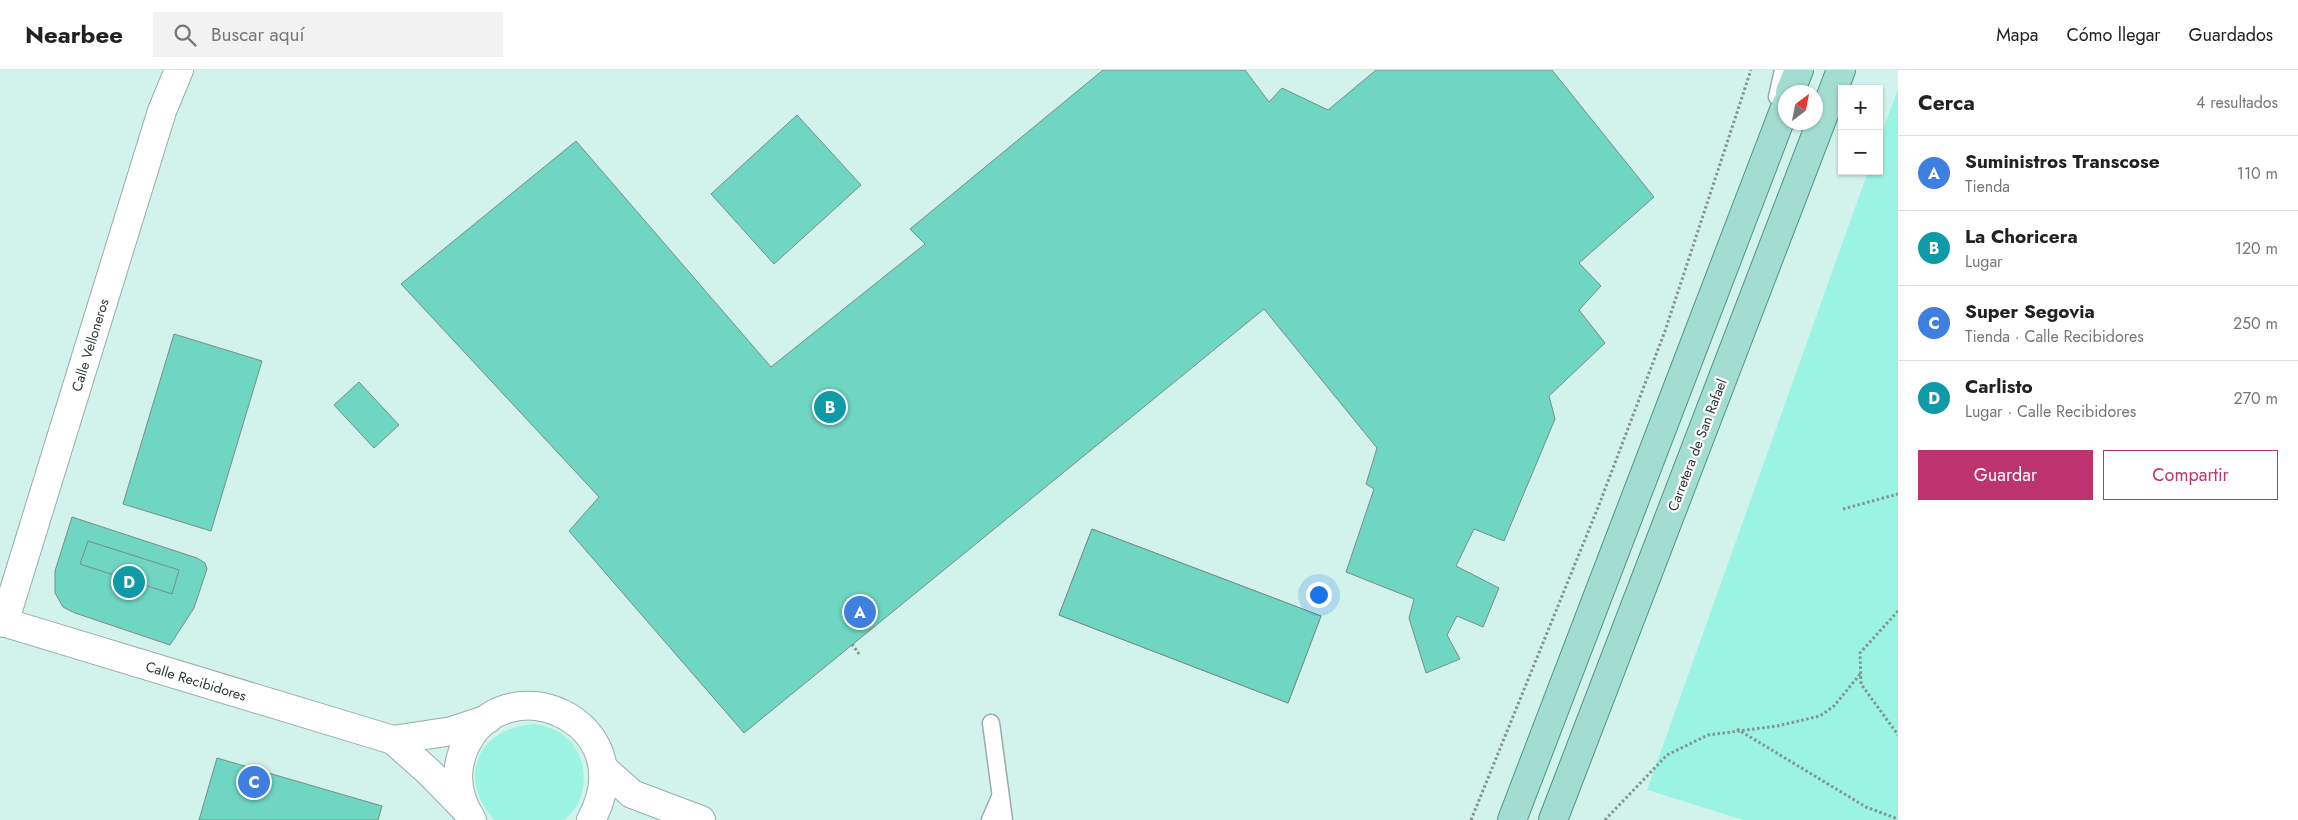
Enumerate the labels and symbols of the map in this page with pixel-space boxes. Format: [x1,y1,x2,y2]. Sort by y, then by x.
north arrow [1778,85,1823,130]
street label: Calle Velloneros [66,296,114,394]
street label: Carretera de San Rafael [1663,376,1731,514]
pin: B [814,388,846,426]
pin: D [113,563,145,601]
your location [1306,582,1332,608]
pin: A [844,593,876,631]
street label: Calle Recibidores [143,656,249,706]
pin: C [238,763,270,801]

